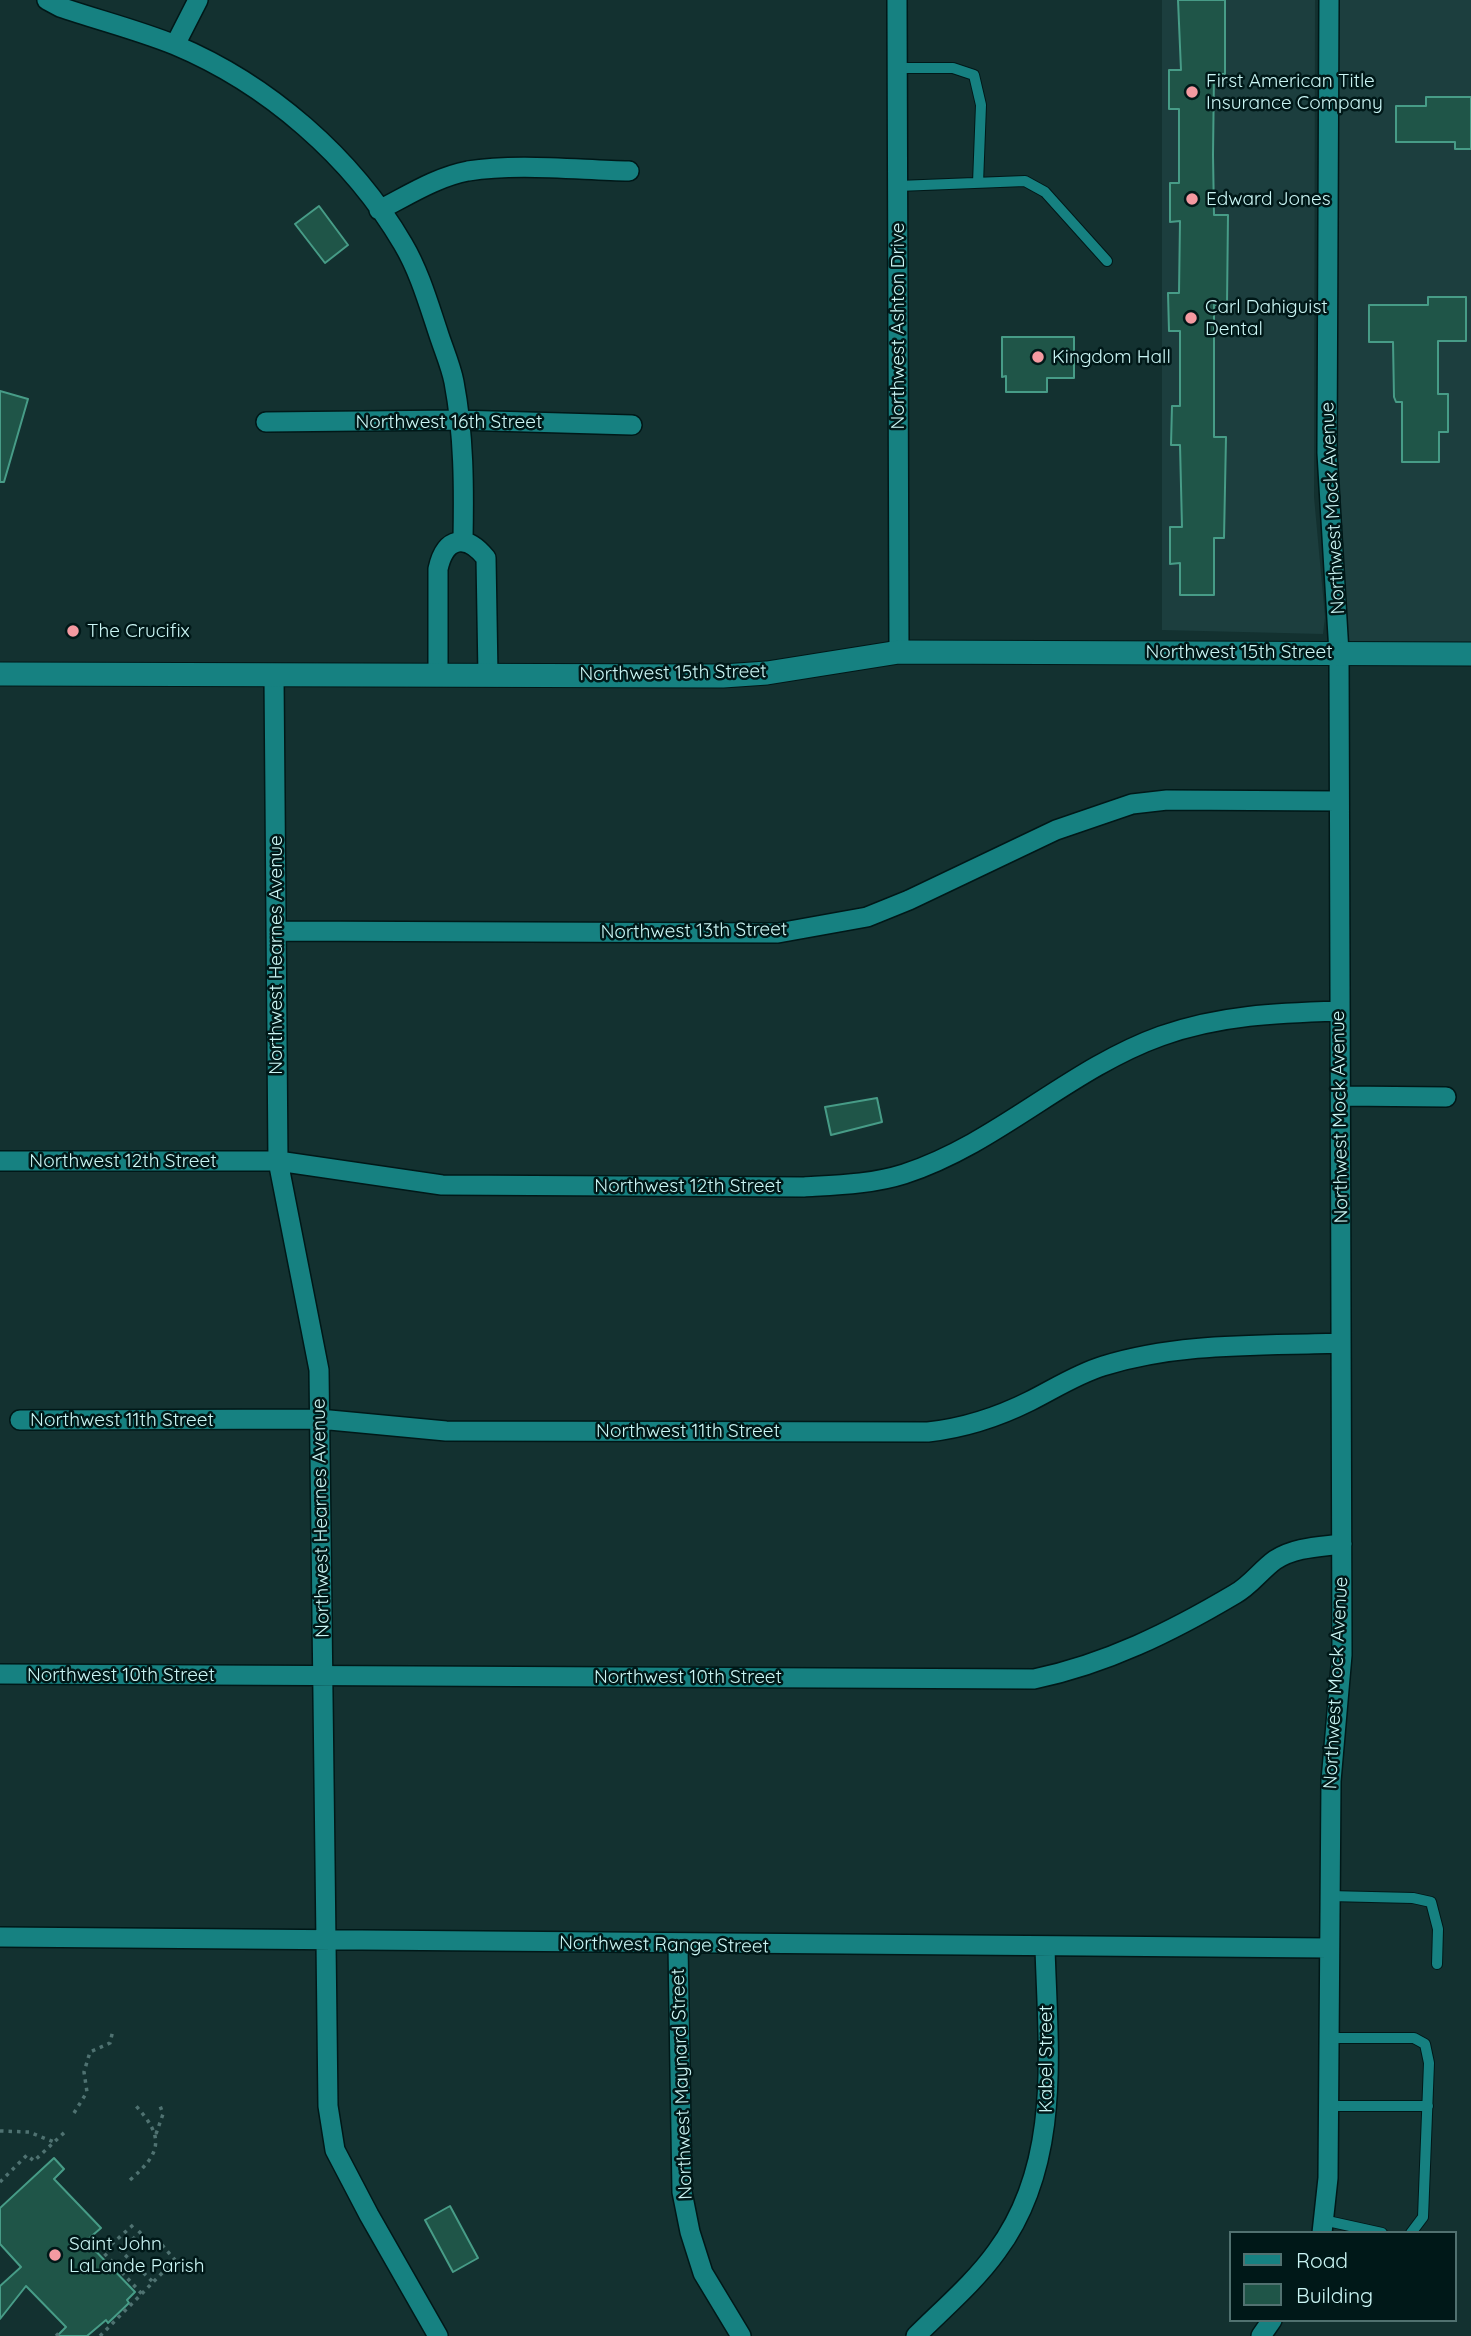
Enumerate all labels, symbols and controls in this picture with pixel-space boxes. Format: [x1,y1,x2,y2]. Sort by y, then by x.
place label: First American Title Insurance Company [1206,70,1383,114]
marker: First American Title Insurance Company [1184,84,1200,100]
place label: Edward Jones [1206,188,1331,210]
marker: Edward Jones [1184,191,1200,207]
street label: Northwest Ashton Drive [887,222,909,430]
place label: Carl Dahiguist Dental [1205,296,1328,340]
marker: Carl Dahiguist Dental [1183,310,1199,326]
place label: Kingdom Hall [1052,346,1171,368]
marker: Kingdom Hall [1030,349,1046,365]
street label: Northwest Mock Avenue [1316,401,1350,615]
street label: Northwest 16th Street [355,411,543,433]
place label: The Crucifix [87,620,190,642]
marker: The Crucifix [65,623,81,639]
street label: Northwest 15th Street [1145,641,1333,663]
street label: Northwest 15th Street [579,660,767,686]
street label: Northwest Hearnes Avenue [265,835,287,1075]
street label: Northwest 13th Street [600,918,788,944]
street label: Northwest Mock Avenue [1327,1010,1353,1224]
street label: Northwest 12th Street [29,1150,217,1172]
street label: Northwest 12th Street [594,1175,782,1197]
street label: Northwest Hearnes Avenue [308,1398,334,1638]
street label: Northwest 11th Street [30,1409,214,1431]
street label: Northwest 11th Street [596,1420,780,1442]
street label: Northwest Mock Avenue [1319,1576,1353,1790]
street label: Northwest 10th Street [27,1664,215,1686]
street label: Northwest 10th Street [594,1666,782,1688]
street label: Northwest Range Street [559,1932,769,1958]
street label: Northwest Maynard Street [667,1968,697,2200]
street label: Kabel Street [1035,2005,1057,2113]
legend [1230,2231,1457,2322]
place label: Saint John LaLande Parish [69,2233,204,2277]
marker: Saint John LaLande Parish [47,2247,63,2263]
text: Road [1296,2247,1348,2273]
text: Building [1296,2282,1373,2308]

